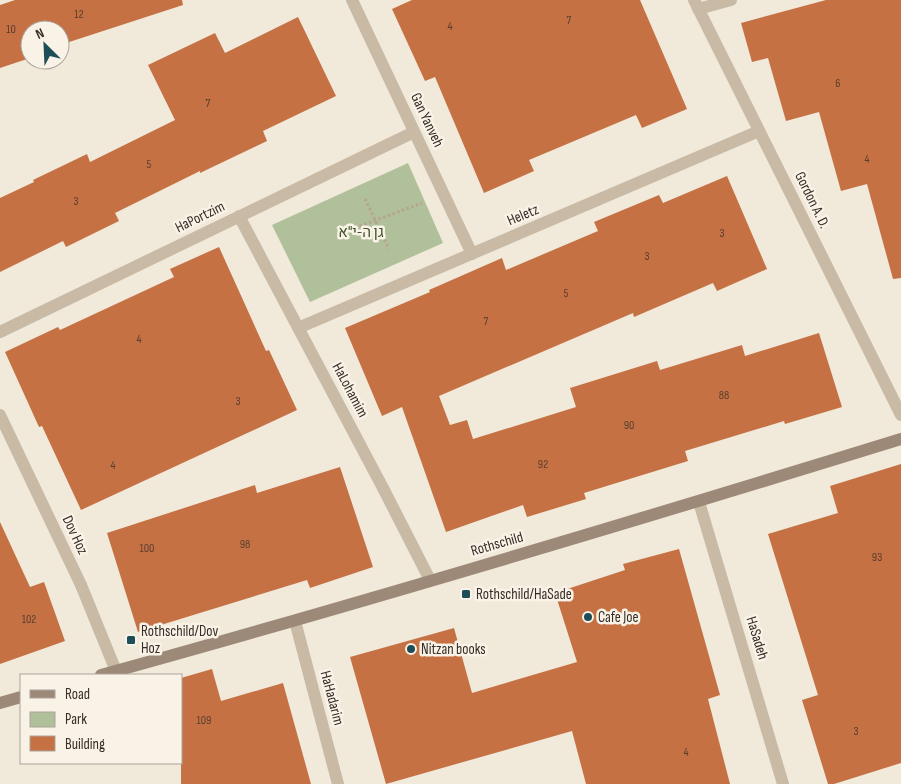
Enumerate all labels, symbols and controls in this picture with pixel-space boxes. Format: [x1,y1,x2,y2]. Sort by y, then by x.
house number: 12 [74,7,84,22]
house number: 7 [567,13,572,28]
house number: 4 [447,19,453,34]
north arrow [20,20,70,70]
house number: 10 [6,22,16,37]
text: N [33,24,47,43]
house number: 6 [835,76,841,91]
street label: Gan Yanveh [406,90,448,150]
house number: 7 [206,96,211,111]
house number: 4 [864,152,870,167]
house number: 5 [147,157,152,172]
street label: Gordon A. D. [790,169,834,232]
house number: 3 [73,194,79,209]
street label: HaPortzim [172,197,228,237]
street label: Heletz [504,200,542,230]
park label: גן ה-י"א [338,223,384,242]
house number: 3 [719,226,725,241]
house number: 3 [644,249,650,264]
house number: 5 [564,286,569,301]
house number: 7 [484,314,489,329]
house number: 4 [136,332,142,347]
street label: HaLohamim [328,359,372,421]
house number: 88 [719,388,729,403]
house number: 3 [235,394,241,409]
house number: 90 [624,418,634,433]
house number: 92 [538,457,548,472]
house number: 4 [110,458,116,473]
street label: Dov Hoz [58,512,92,558]
street label: Rothschild [469,527,525,561]
house number: 98 [240,537,250,552]
house number: 100 [140,541,154,556]
house number: 93 [872,550,882,565]
place label: Rothschild/HaSade [476,585,572,604]
marker: Rothschild/HaSade [460,588,472,600]
place label: Cafe Joe [598,608,639,627]
marker: Cafe Joe [582,611,594,623]
house number: 102 [22,612,36,627]
street label: HaSadeh [741,614,773,662]
place label: Rothschild/Dov Hoz [141,622,218,658]
marker: Rothschild/Dov Hoz [125,634,137,646]
place label: Nitzan books [421,640,486,659]
marker: Nitzan books [405,643,417,655]
street label: HaHadarim [316,669,348,727]
legend [20,674,182,764]
text: Road [65,685,90,704]
text: Park [65,710,87,729]
house number: 109 [197,713,211,728]
house number: 3 [853,724,859,739]
text: Building [65,735,105,754]
house number: 4 [683,745,689,760]

